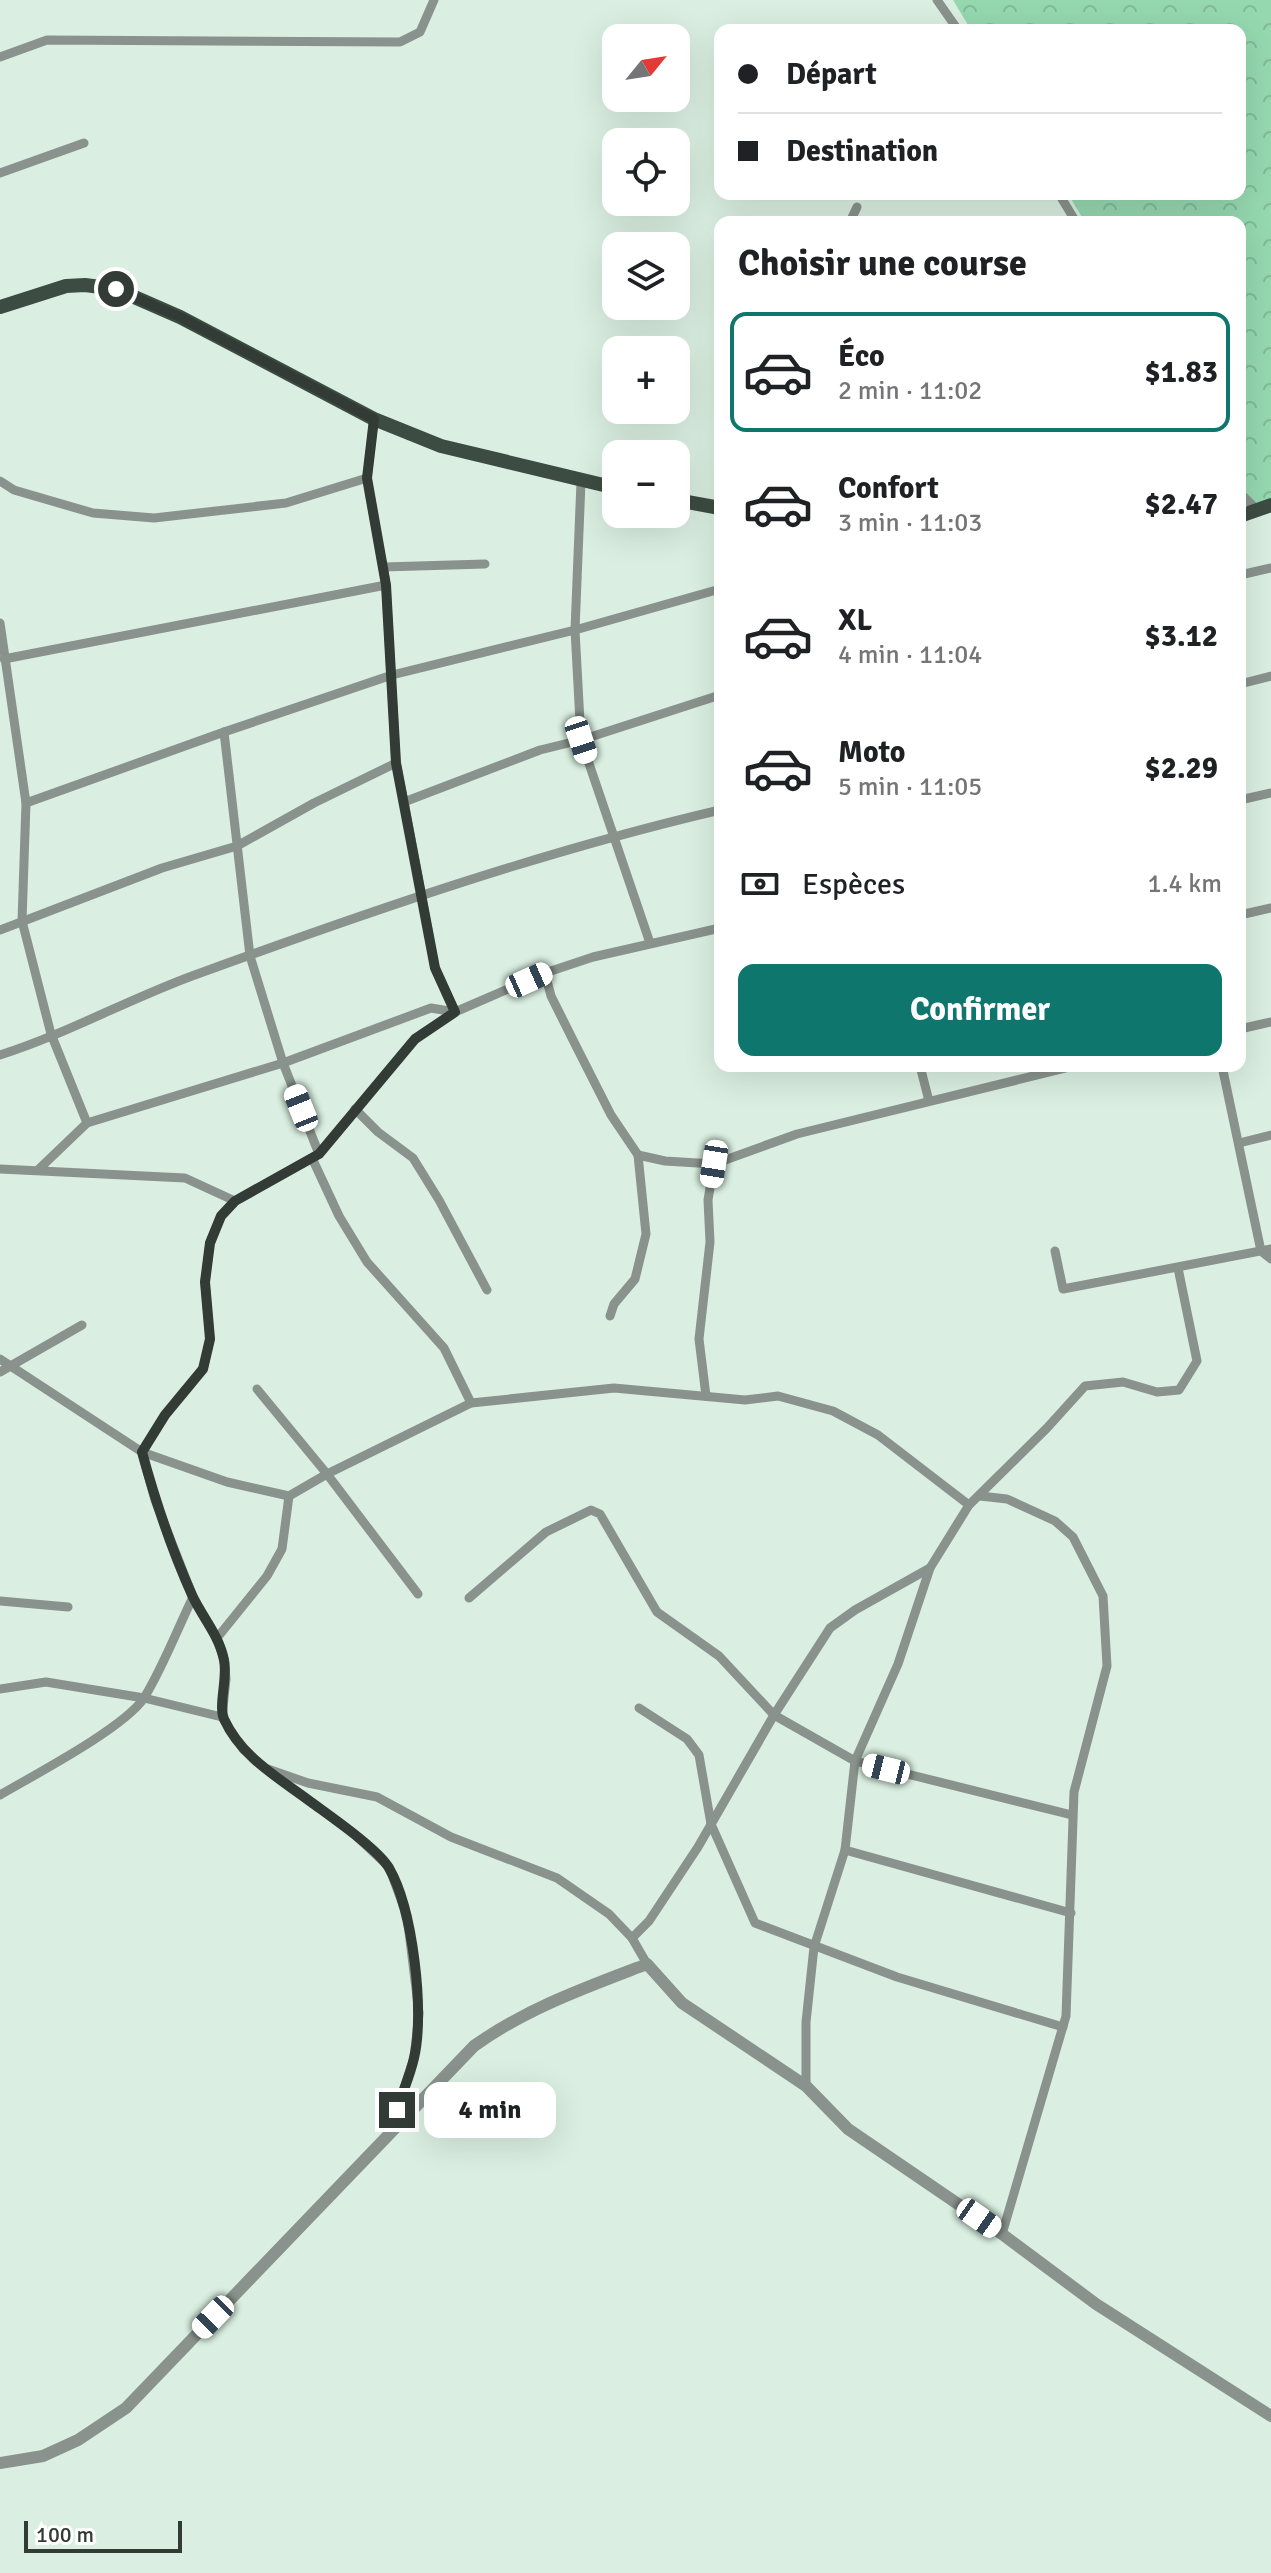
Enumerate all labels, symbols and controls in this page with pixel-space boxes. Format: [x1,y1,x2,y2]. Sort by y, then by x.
north arrow [602,24,690,112]
map controls [602,24,690,528]
text: Départ [786,56,877,93]
button: locate [602,128,690,216]
text: Destination [786,133,938,170]
button: layers [602,232,690,320]
text: Choisir une course [738,241,1027,286]
route start [98,271,134,307]
button: + [602,336,690,424]
icon: car [742,336,814,408]
text: Éco [838,338,885,375]
text: $1.83 [1145,354,1218,391]
text: 2 min · 11:02 [838,375,982,407]
button: − [602,440,690,528]
icon: car [742,468,814,540]
text: Confort [838,470,939,507]
text: $2.47 [1145,486,1218,523]
text: 3 min · 11:03 [838,507,982,539]
icon: car [742,600,814,672]
text: XL [838,602,872,639]
text: $3.12 [1145,618,1218,655]
text: 4 min · 11:04 [838,639,982,671]
car [562,713,600,767]
icon: car [742,732,814,804]
text: Moto [838,734,905,771]
text: $2.29 [1145,750,1218,787]
text: 5 min · 11:05 [838,771,982,803]
icon: cash [738,862,782,906]
text: Espèces [802,866,905,903]
text: 1.4 km [1148,868,1222,900]
car [502,959,556,1001]
button: Confirmer [738,964,1222,1056]
car [281,1081,321,1135]
car [698,1138,730,1190]
car [860,1752,912,1786]
callout: 4 min [425,2082,557,2138]
route end [379,2092,415,2128]
text: 4 min [459,2094,521,2126]
car [952,2194,1006,2242]
car [188,2291,238,2343]
scale bar [24,2517,182,2553]
text: 100 m [36,2521,94,2548]

